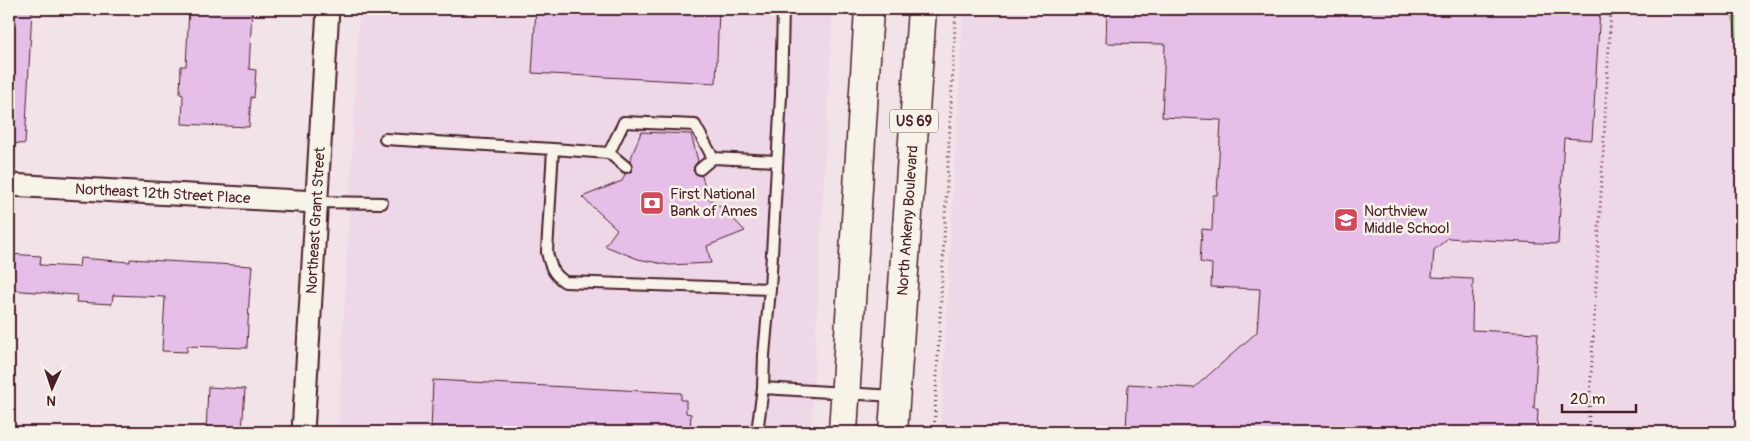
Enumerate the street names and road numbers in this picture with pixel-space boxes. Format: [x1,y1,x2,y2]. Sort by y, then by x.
road number: US 69 [890,110,938,132]
street label: Northeast Grant Street [302,145,330,294]
street label: North Ankeny Boulevard [893,145,923,296]
street label: Northeast 12th Street Place [75,180,252,208]

